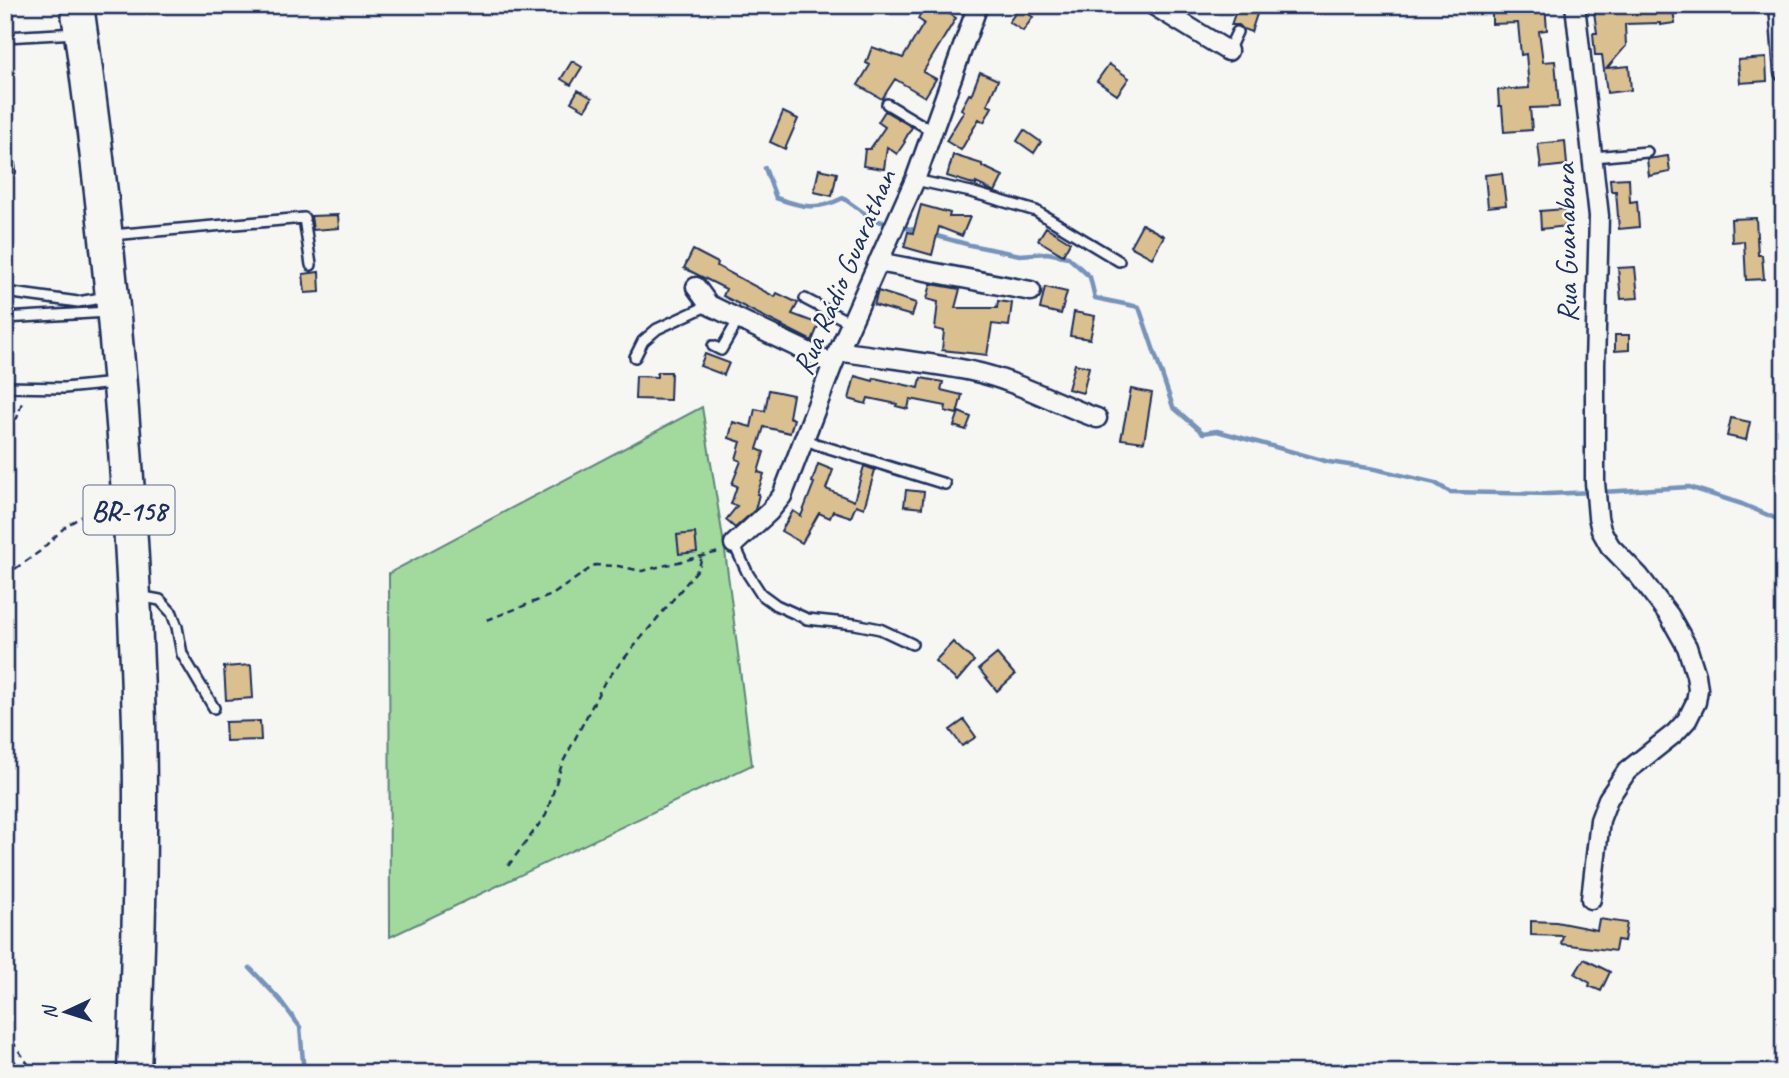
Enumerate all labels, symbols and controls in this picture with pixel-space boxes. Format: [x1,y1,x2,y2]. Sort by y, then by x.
street label: Rua Guanabara [1546,161,1586,323]
street label: Rua Rádio Guarathan [784,162,905,381]
road number: BR-158 [83,486,174,534]
north arrow [32,976,102,1046]
text: N [37,1003,62,1020]

